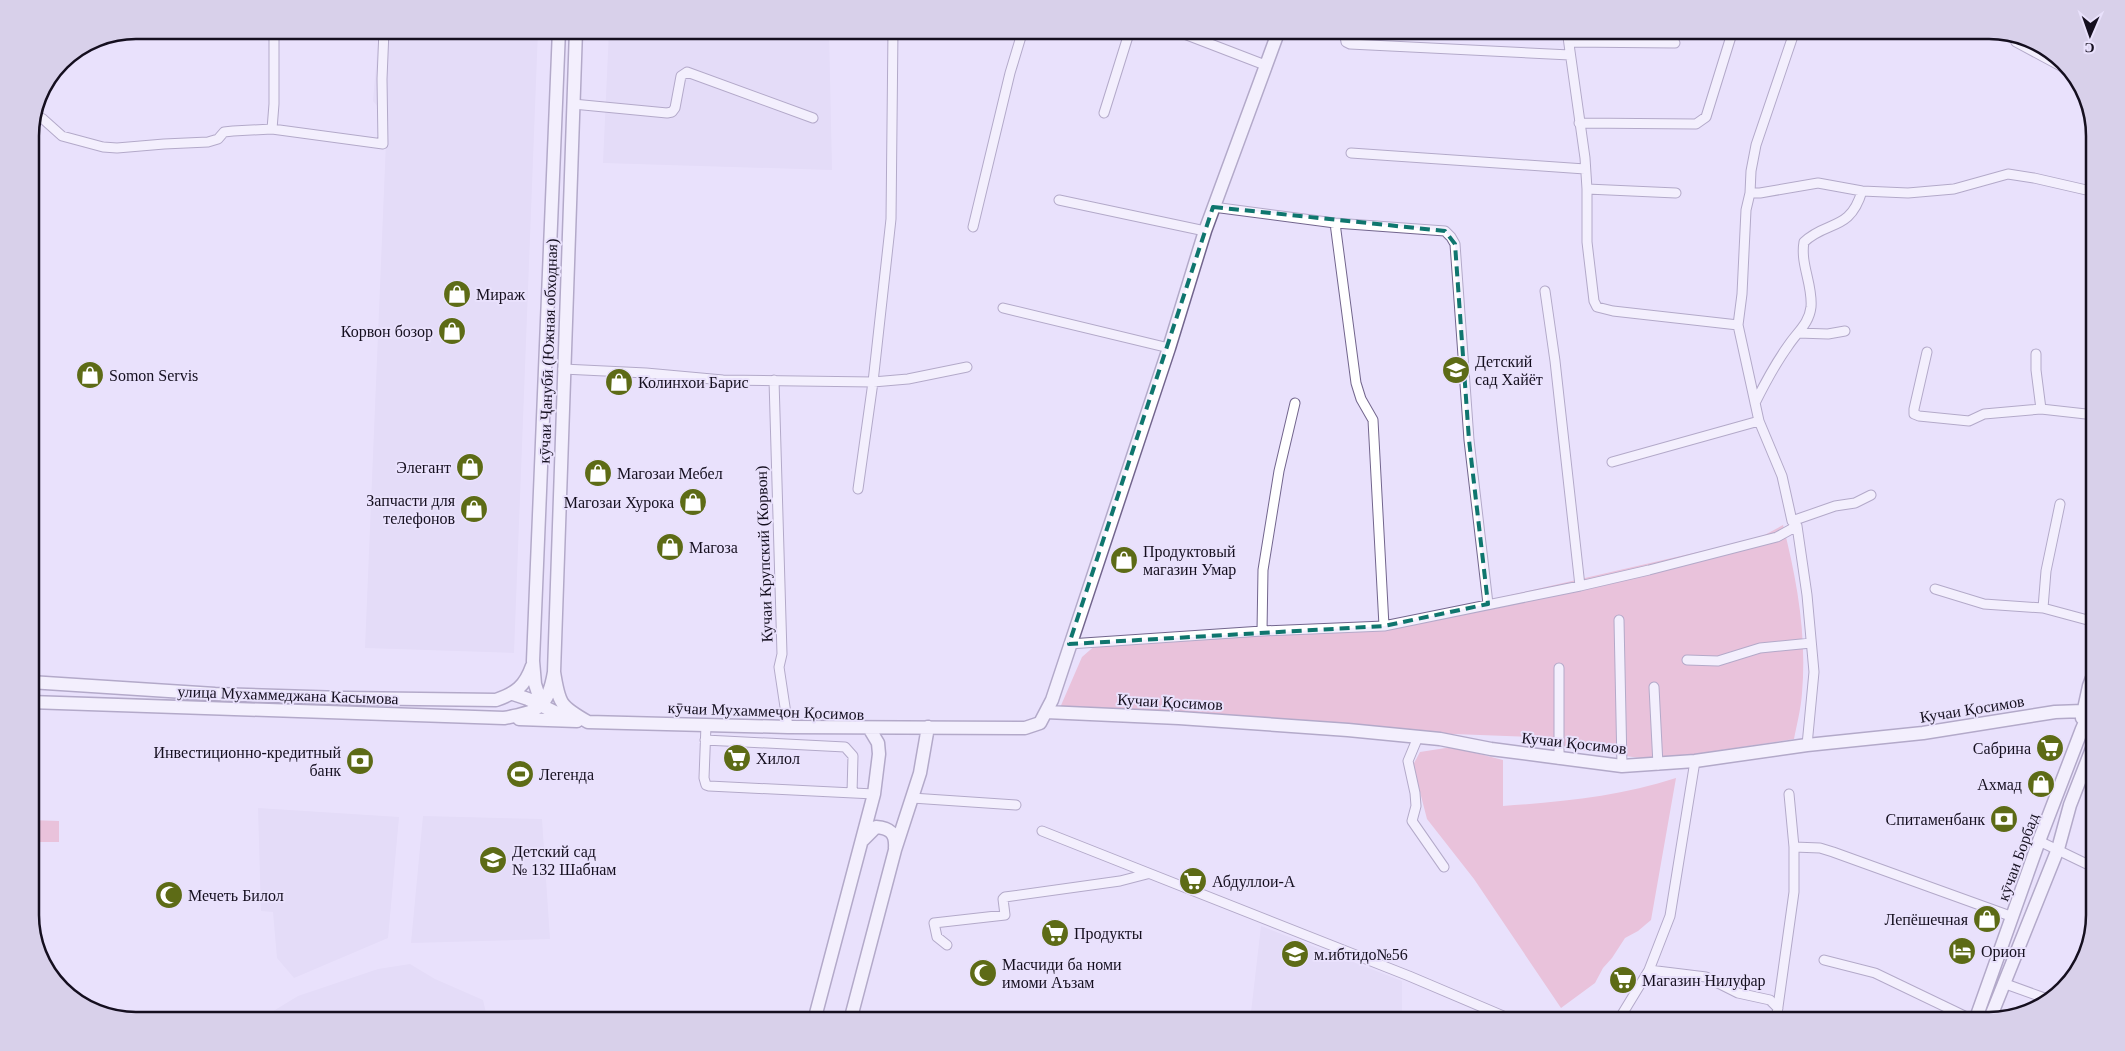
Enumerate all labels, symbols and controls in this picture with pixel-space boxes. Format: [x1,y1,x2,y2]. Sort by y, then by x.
north arrow [2065,10,2115,60]
text: С [2084,40,2095,55]
street label: кӯчаи Ҷанубӣ (Южная обходная) [536,238,561,464]
shop icon: Мираж [442,279,472,309]
place label: Мираж [476,286,526,304]
shop icon: Корвон бозор [437,316,467,346]
place label: Корвон бозор [341,323,433,341]
place label: Детский сад Хайёт [1475,353,1543,389]
school or university icon: Детский сад Хайёт [1441,355,1471,385]
shop icon: Somon Servis [75,360,105,390]
place label: Somon Servis [109,367,198,384]
shop icon: Колинхои Барис [604,367,634,397]
place label: Колинхои Барис [638,374,749,392]
shop icon: Элегант [455,452,485,482]
shop icon: Магозаи Мебел [583,458,613,488]
place label: Элегант [396,459,451,476]
place label: Магозаи Мебел [617,465,723,482]
street label: Кучаи Крупский (Корвон) [752,465,777,643]
shop icon: Магозаи Хурока [678,487,708,517]
place label: Запчасти для телефонов [366,492,456,528]
shop icon: Запчасти для телефонов [459,494,489,524]
place label: Магозаи Хурока [564,494,674,512]
shop icon: Магоза [655,532,685,562]
place label: Магоза [689,539,738,556]
place label: Продуктовый магазин Умар [1143,543,1236,579]
shop icon: Продуктовый магазин Умар [1109,545,1139,575]
street label: улица Мухаммеджана Касымова [177,683,399,708]
street label: Кучаи Қосимов [1117,691,1224,714]
street label: Кучаи Қосимов [1919,692,2026,727]
street label: кӯчаи Мухаммеҷон Қосимов [667,699,865,724]
street label: Кучаи Қосимов [1520,729,1628,758]
supermarket icon: Сабрина [2035,733,2065,763]
place label: Сабрина [1973,740,2031,758]
supermarket icon: Хилол [722,743,752,773]
place label: Инвестиционно-кредитный банк [153,744,341,779]
bank icon: Инвестиционно-кредитный банк [345,746,375,776]
place label: Хилол [756,750,800,767]
sports icon: Легенда [505,759,535,789]
place label: Легенда [539,766,594,784]
shop icon: Ахмад [2026,769,2056,799]
place label: Ахмад [1977,776,2022,794]
bank icon: Спитаменбанк [1989,804,2019,834]
place label: Спитаменбанк [1886,811,1985,828]
street label: кӯчаи Борбад [1994,811,2043,904]
place label: Детский сад № 132 Шабнам [512,843,616,878]
school or university icon: Детский сад № 132 Шабнам [478,845,508,875]
supermarket icon: Абдуллои-А [1178,866,1208,896]
place label: Абдуллои-А [1212,873,1296,891]
mosque icon: Мечеть Билол [154,880,184,910]
place label: Мечеть Билол [188,887,284,904]
shop icon: Лепёшечная [1972,904,2002,934]
place label: Лепёшечная [1884,911,1969,928]
supermarket icon: Продукты [1040,918,1070,948]
place label: Продукты [1074,925,1143,943]
hotel icon: Орион [1947,936,1977,966]
school or university icon: м.ибтидо№56 [1280,939,1310,969]
place label: Орион [1981,943,2026,961]
place label: м.ибтидо№56 [1314,946,1408,964]
place label: Масчиди ба номи имоми Аъзам [1002,956,1122,991]
mosque icon: Масчиди ба номи имоми Аъзам [968,958,998,988]
supermarket icon: Магазин Нилуфар [1608,965,1638,995]
place label: Магазин Нилуфар [1642,972,1766,990]

